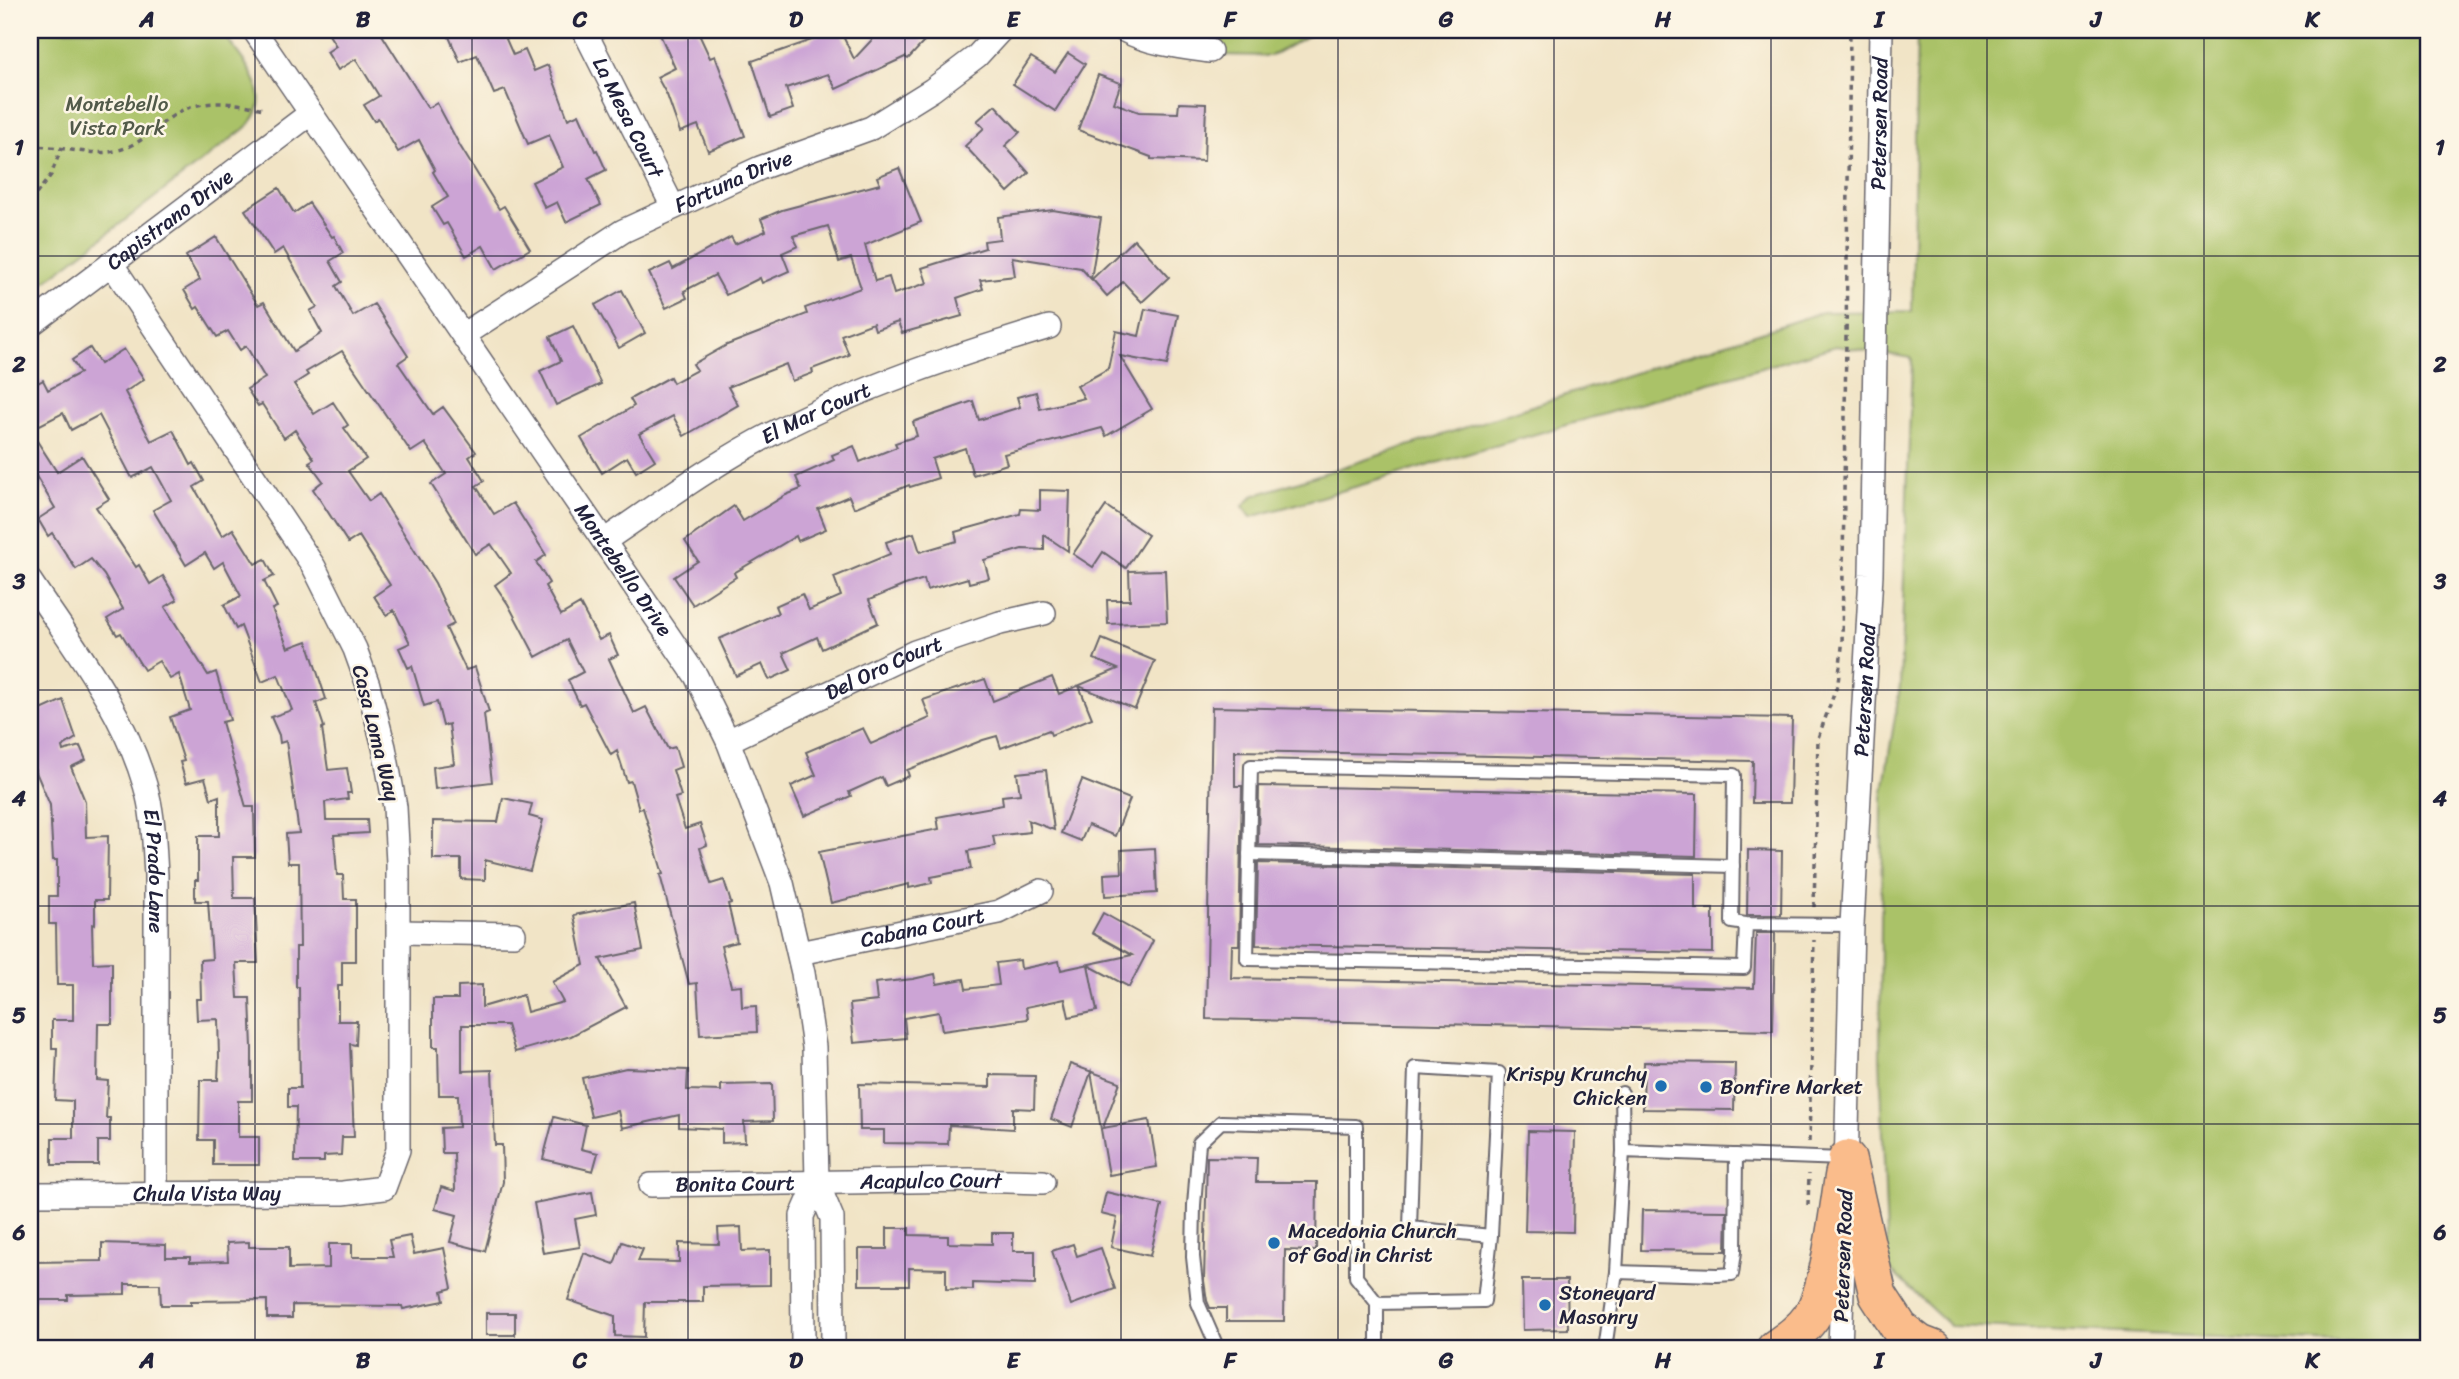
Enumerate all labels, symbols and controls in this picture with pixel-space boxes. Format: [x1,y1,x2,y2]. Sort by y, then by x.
text: A [138,0,155,40]
text: B [356,0,371,40]
text: C [572,0,588,40]
text: D [789,0,804,40]
text: E [1007,0,1022,40]
text: F [1223,0,1238,40]
text: G [1438,0,1454,40]
text: H [1654,0,1672,40]
text: I [1873,0,1885,40]
text: J [2089,0,2103,40]
text: K [2304,0,2321,40]
street label: La Mesa Court [581,50,675,186]
street label: Petersen Road [1859,55,1900,190]
park label: Montebello Vista Park [65,85,169,147]
text: 1 [14,127,24,168]
text: 1 [2435,127,2445,168]
street label: Fortuna Drive [668,139,798,224]
street label: Capistrano Drive [98,159,242,281]
text: 2 [11,344,26,385]
text: 2 [2432,344,2447,385]
street label: El Mar Court [754,371,877,455]
street label: Montebello Drive [564,495,683,645]
text: 3 [12,561,26,602]
text: 3 [2433,561,2447,602]
street label: Petersen Road [1842,621,1887,758]
street label: Del Oro Court [818,625,947,711]
street label: Casa Loma Way [341,661,411,806]
text: 4 [11,778,27,819]
text: 4 [2432,778,2448,819]
street label: El Prado Lane [132,806,175,933]
street label: Cabana Court [857,896,988,959]
text: 5 [12,995,26,1036]
text: 5 [2433,995,2447,1036]
place label: Krispy Krunchy Chicken [1506,1055,1647,1117]
place label: Bonfire Market [1720,1068,1863,1106]
marker: Krispy Krunchy Chicken [1653,1078,1669,1094]
marker: Bonfire Market [1698,1079,1714,1095]
street label: Acapulco Court [859,1161,1004,1201]
street label: Bonita Court [675,1164,795,1204]
street label: Chula Vista Way [133,1174,281,1213]
street label: Petersen Road [1822,1187,1864,1323]
text: 6 [11,1212,26,1253]
place label: Macedonia Church of God in Christ [1288,1212,1457,1274]
text: 6 [2432,1212,2447,1253]
marker: Macedonia Church of God in Christ [1266,1235,1282,1251]
place label: Stoneyard Masonry [1559,1274,1657,1336]
marker: Stoneyard Masonry [1537,1297,1553,1313]
text: A [138,1340,155,1379]
text: B [356,1340,371,1379]
text: C [572,1340,588,1379]
text: D [789,1340,804,1379]
text: E [1007,1340,1022,1379]
text: F [1223,1340,1238,1379]
text: G [1438,1340,1454,1379]
text: H [1654,1340,1672,1379]
text: I [1873,1340,1885,1379]
text: J [2089,1340,2103,1379]
text: K [2304,1340,2321,1379]

